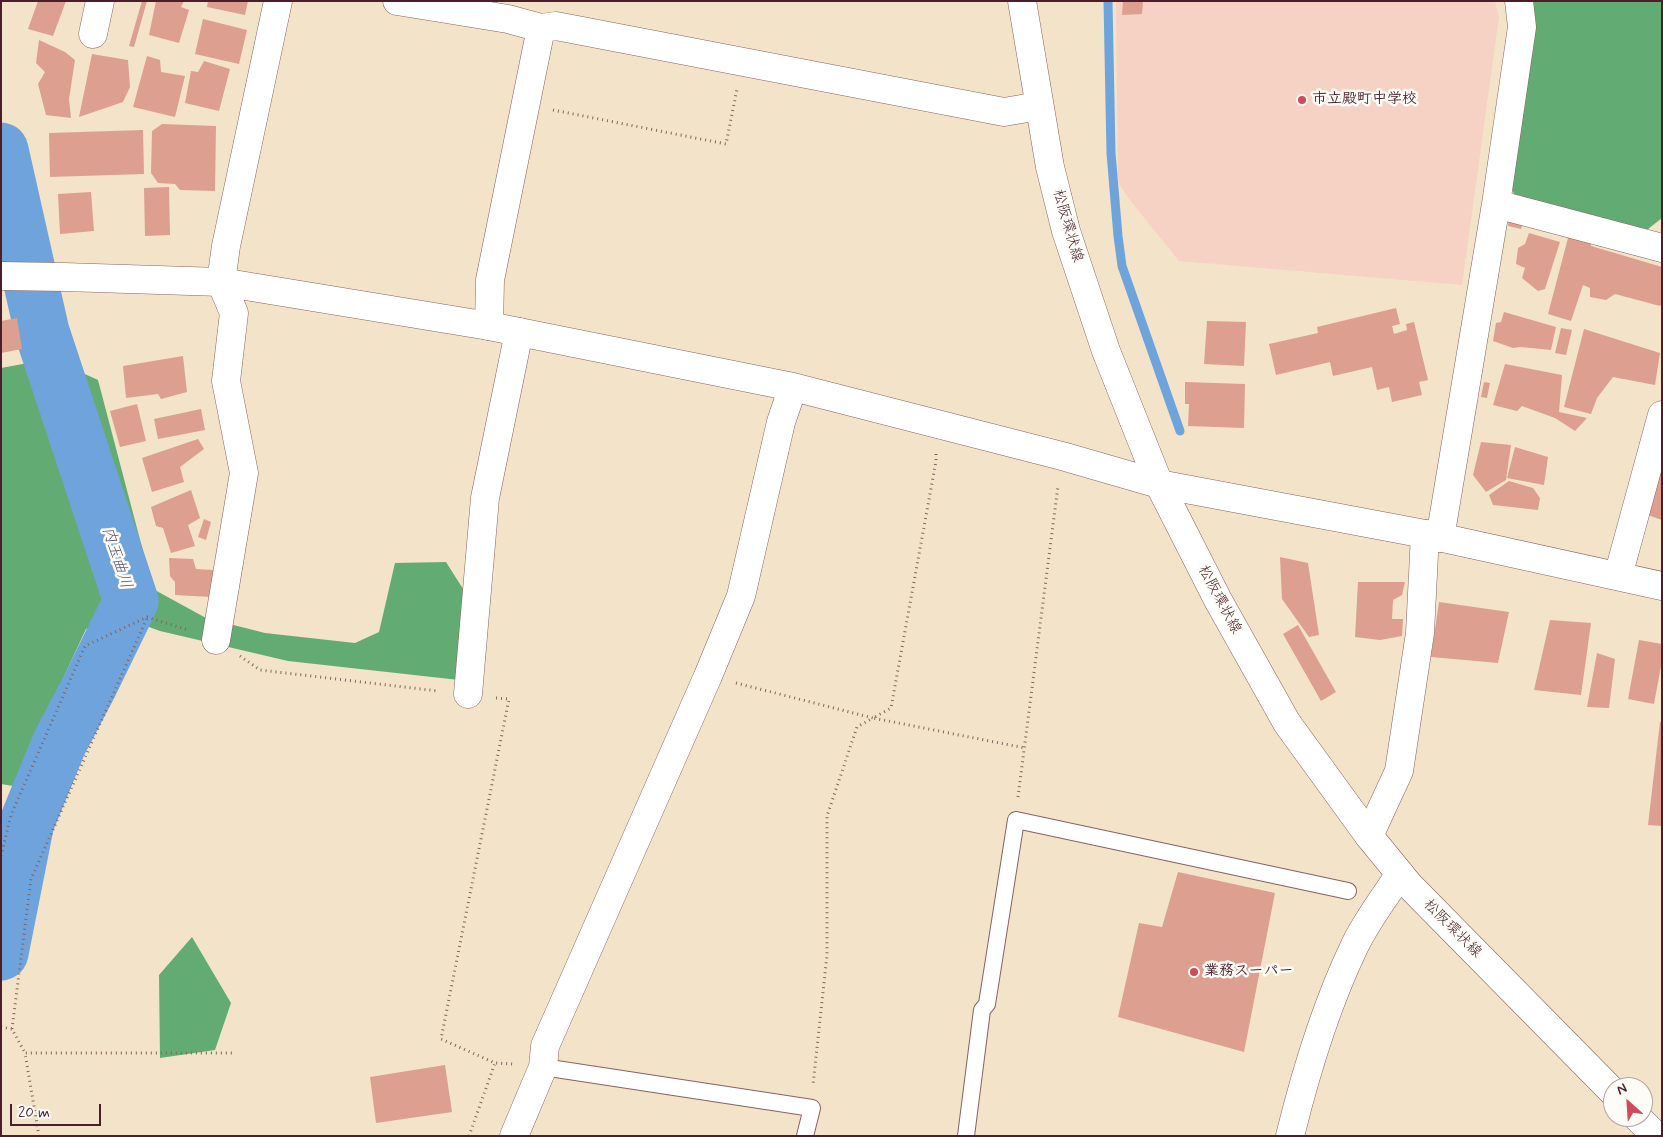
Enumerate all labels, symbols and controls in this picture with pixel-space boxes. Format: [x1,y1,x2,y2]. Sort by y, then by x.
place label: 市立殿町中学校 [1312,91,1417,109]
marker: 市立殿町中学校 [1296,94,1308,106]
street label: 松阪環状線 [1048,187,1086,265]
water label: 内玉曲川 [97,525,135,591]
street label: 松阪環状線 [1193,563,1245,637]
street label: 松阪環状線 [1419,896,1485,962]
place label: 業務スーパー [1204,963,1293,981]
marker: 業務スーパー [1188,966,1200,978]
north arrow [1603,1077,1653,1127]
text: N [1614,1079,1630,1100]
scale bar [12,1094,104,1126]
text: 20 m [18,1103,50,1123]

